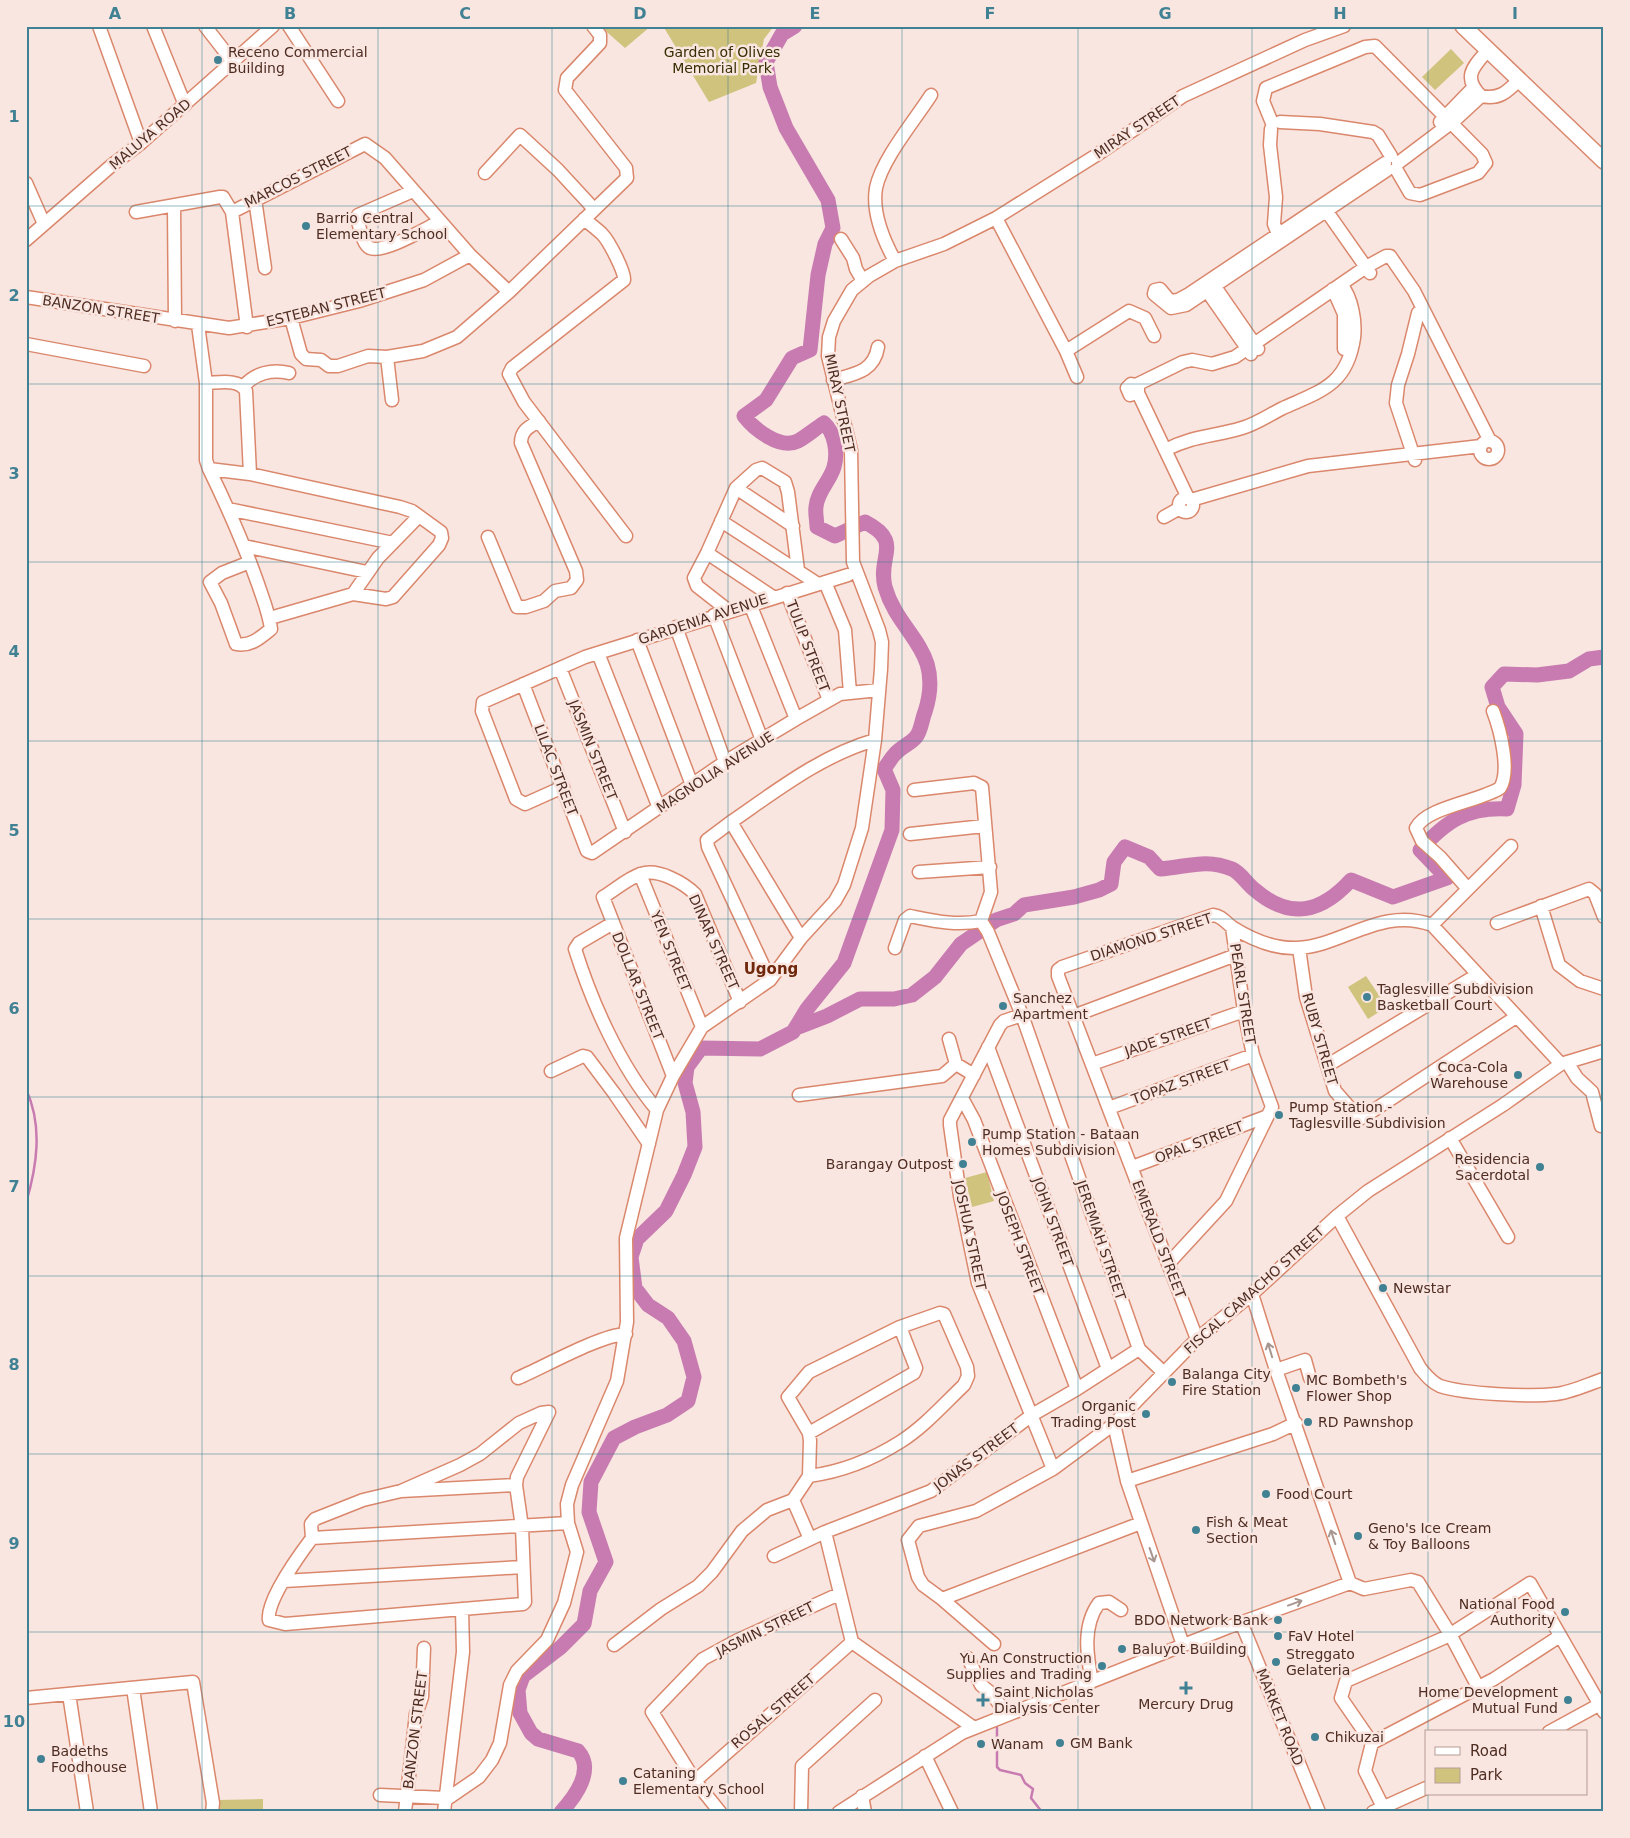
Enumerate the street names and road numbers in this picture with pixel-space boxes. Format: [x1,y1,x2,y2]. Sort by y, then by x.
street label: MIRAY STREET [1091,92,1183,162]
street label: MALUYA ROAD [106,95,194,173]
street label: MARCOS STREET [242,143,355,211]
street label: ESTEBAN STREET [265,284,388,330]
street label: BANZON STREET [41,292,161,326]
street label: MIRAY STREET [822,352,858,454]
street label: GARDENIA AVENUE [636,591,770,647]
street label: TULIP STREET [783,597,833,695]
street label: JASMIN STREET [565,697,621,803]
street label: LILAC STREET [531,722,581,819]
street label: MAGNOLIA AVENUE [653,728,777,816]
street label: DINAR STREET [686,892,742,993]
street label: YEN STREET [647,907,695,994]
street label: DIAMOND STREET [1088,910,1214,964]
street label: DOLLAR STREET [609,930,667,1043]
street label: PEARL STREET [1227,942,1259,1046]
street label: RUBY STREET [1299,991,1341,1087]
street label: JADE STREET [1121,1014,1214,1060]
street label: TOPAZ STREET [1128,1057,1233,1108]
street label: OPAL STREET [1152,1118,1246,1166]
street label: JOHN STREET [1029,1174,1077,1269]
street label: JOSHUA STREET [950,1177,990,1292]
street label: JEREMIAH STREET [1073,1177,1129,1302]
street label: EMERALD STREET [1129,1178,1189,1301]
street label: JOSEPH STREET [993,1188,1047,1297]
street label: FISCAL CAMACHO STREET [1181,1223,1328,1357]
street label: JONAS STREET [930,1420,1022,1495]
street label: JASMIN STREET [713,1598,817,1660]
street label: MARKET ROAD [1253,1666,1307,1768]
street label: BANZON STREET [400,1670,430,1790]
street label: ROSAL STREET [728,1670,818,1752]

